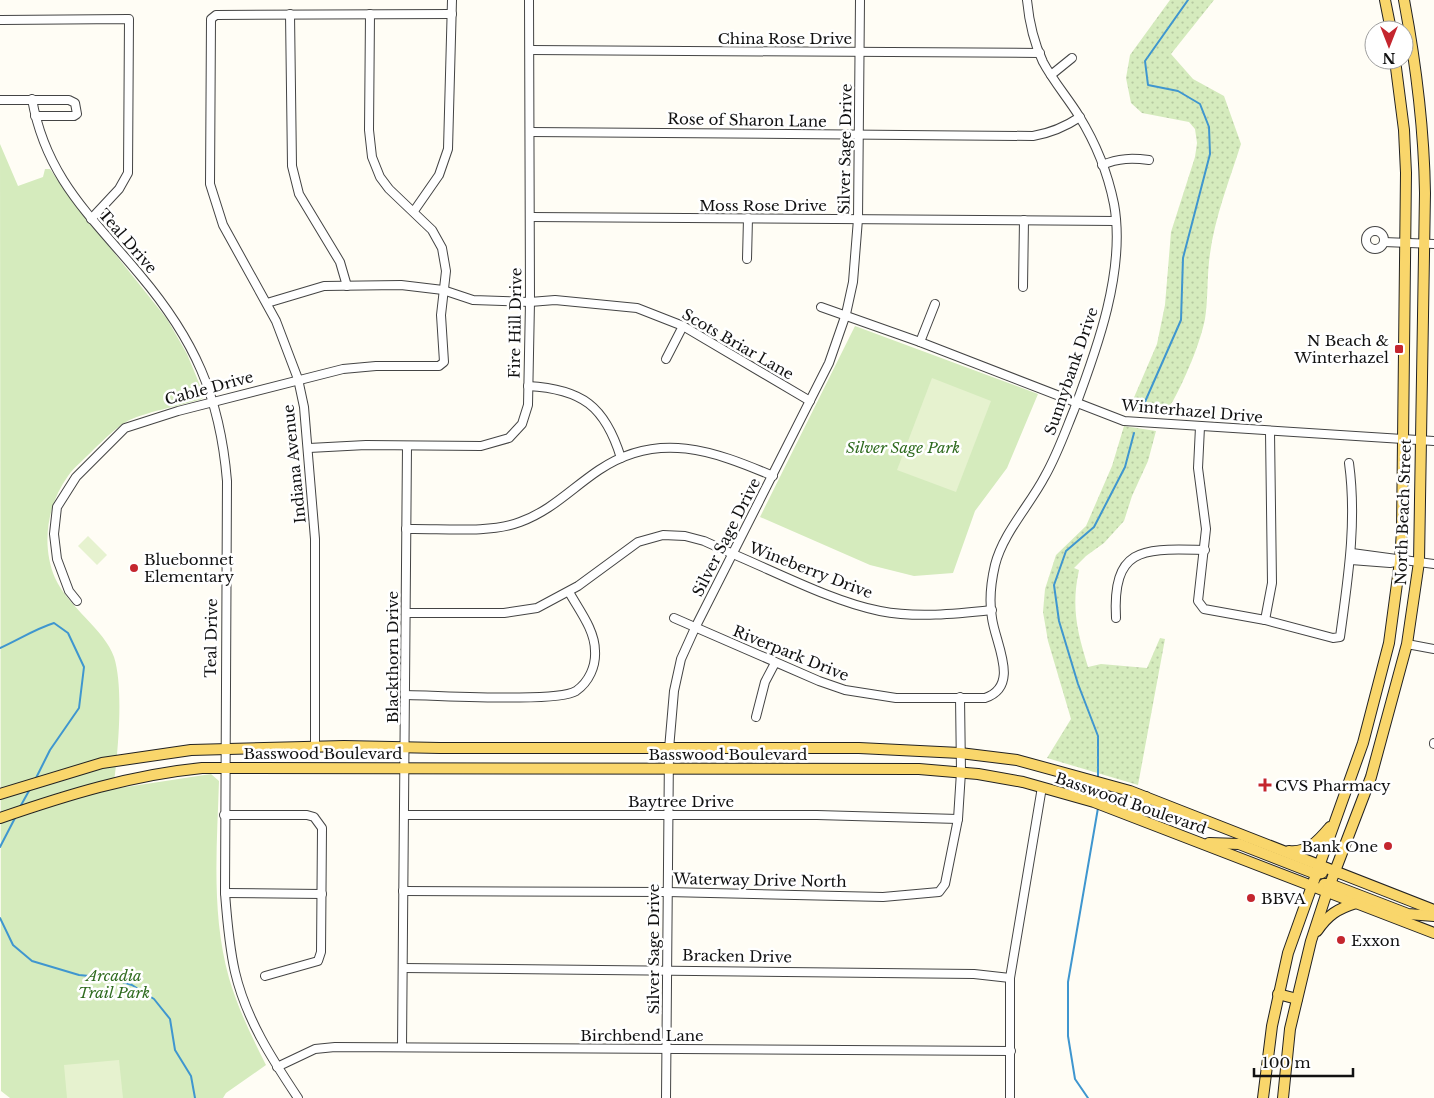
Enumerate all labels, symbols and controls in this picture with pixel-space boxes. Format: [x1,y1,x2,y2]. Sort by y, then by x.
north arrow [1364,20,1414,70]
street label: China Rose Drive [718,29,852,48]
text: N [1382,49,1396,67]
street label: Silver Sage Drive [834,83,856,215]
street label: Rose of Sharon Lane [667,109,827,131]
street label: Moss Rose Drive [699,196,827,215]
street label: Teal Drive [95,205,161,277]
street label: Fire Hill Drive [505,267,525,379]
street label: Scots Briar Lane [679,304,797,384]
street label: Sunnybank Drive [1040,304,1102,438]
place label: N Beach & Winterhazel [1293,331,1389,367]
marker: N Beach & Winterhazel [1393,343,1405,355]
street label: Cable Drive [163,367,255,409]
street label: Winterhazel Drive [1119,395,1264,427]
street label: Indiana Avenue [278,404,310,524]
park label: Silver Sage Park [846,438,960,457]
street label: North Beach Street [1391,438,1415,586]
street label: Silver Sage Drive [688,474,764,600]
street label: Wineberry Drive [746,537,875,602]
place label: Bluebonnet Elementary [144,550,235,586]
marker: Bluebonnet Elementary [128,562,140,574]
street label: Blackthorn Drive [383,591,402,723]
street label: Teal Drive [201,598,221,678]
street label: Riverpark Drive [730,621,852,685]
street label: Basswood Boulevard [243,744,403,763]
street label: Basswood Boulevard [648,745,808,764]
street label: Basswood Boulevard [1053,768,1209,838]
place label: CVS Pharmacy [1275,776,1391,795]
marker: CVS Pharmacy [1259,779,1271,791]
street label: Baytree Drive [628,792,734,811]
place label: Bank One [1301,837,1378,856]
marker: Bank One [1382,840,1394,852]
street label: Waterway Drive North [672,869,847,891]
street label: Silver Sage Drive [644,884,663,1014]
place label: BBVA [1261,889,1306,908]
marker: BBVA [1245,892,1257,904]
place label: Exxon [1351,931,1400,950]
marker: Exxon [1335,934,1347,946]
street label: Bracken Drive [682,946,792,966]
park label: Arcadia Trail Park [78,966,150,1002]
street label: Birchbend Lane [580,1026,704,1045]
scale bar [1254,1046,1353,1078]
text: 100 m [1262,1053,1311,1072]

